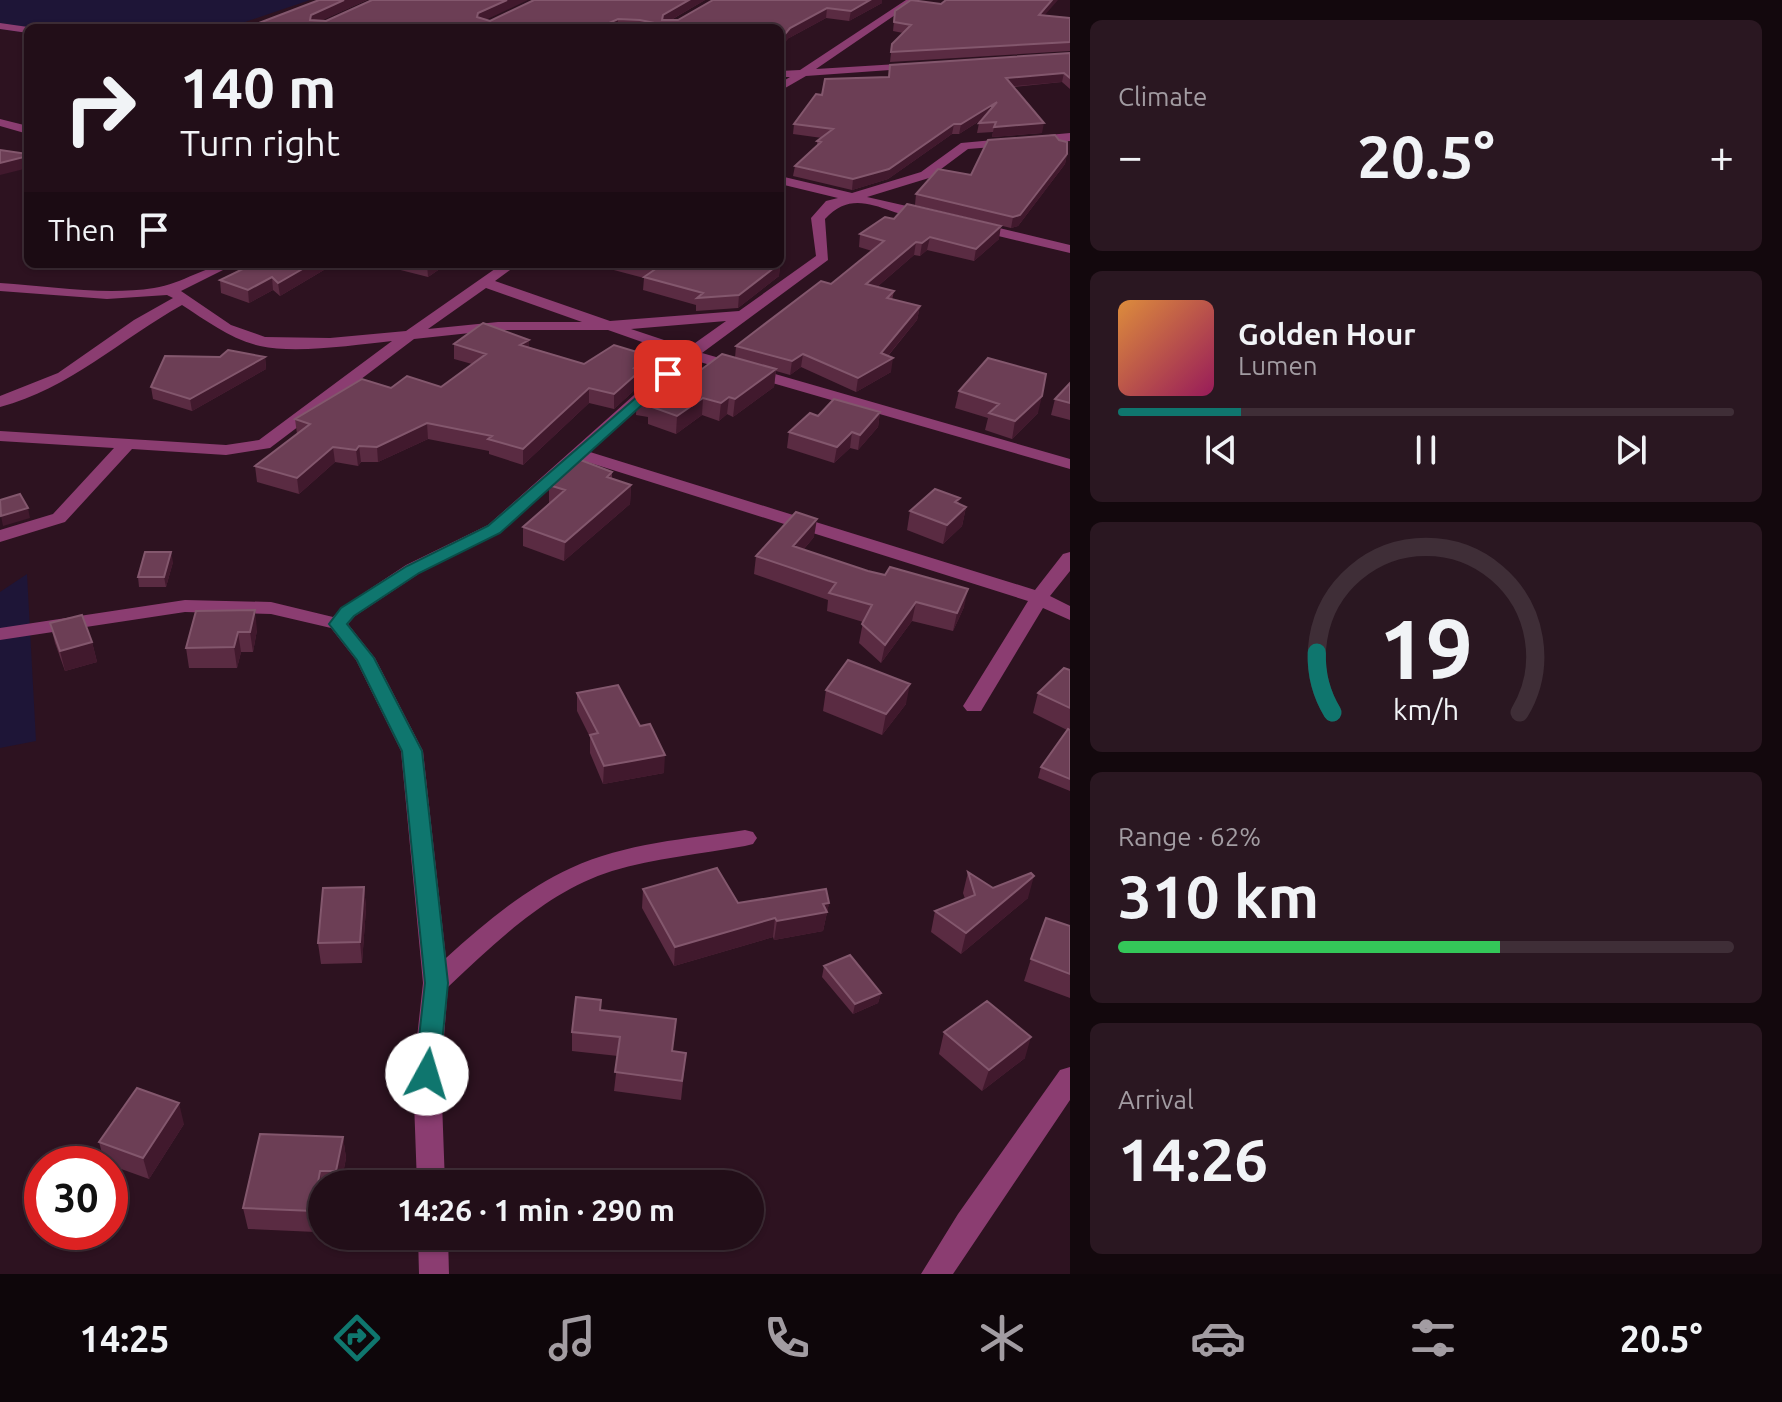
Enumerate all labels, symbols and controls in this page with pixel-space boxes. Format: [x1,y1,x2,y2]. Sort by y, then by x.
icon: right [48,56,152,160]
text: 140 m [180,56,336,119]
text: Climate [1118,82,1207,111]
text: Turn right [180,122,340,163]
text: 20.5° [1357,122,1495,189]
text: − [1118,131,1143,180]
text: + [1709,131,1734,180]
icon: arrive [132,208,176,252]
text: Then [48,213,116,247]
text: Golden Hour [1238,317,1416,351]
pin [634,340,702,408]
text: Lumen [1238,351,1318,380]
icon: arrive [646,352,690,396]
icon: previous [1199,428,1243,472]
icon: pause [1404,428,1448,472]
icon: next [1609,428,1653,472]
text: 19 [1379,601,1473,695]
text: km/h [1393,693,1459,725]
text: Range · 62% [1118,822,1261,851]
text: 310 km [1118,862,1319,929]
position arrow [385,1032,469,1116]
text: Arrival [1118,1085,1194,1114]
text: 14:26 [1118,1125,1268,1192]
speed limit sign: 30 [24,1146,128,1250]
text: 14:26 · 1 min · 290 m [397,1193,675,1227]
icon: directions [329,1310,385,1366]
icon: music [544,1310,600,1366]
icon: phone [759,1310,815,1366]
icon: climate [974,1310,1030,1366]
icon: car [1190,1310,1246,1366]
icon: filters [1405,1310,1461,1366]
text: 14:25 [80,1318,170,1359]
text: 20.5° [1620,1318,1702,1359]

